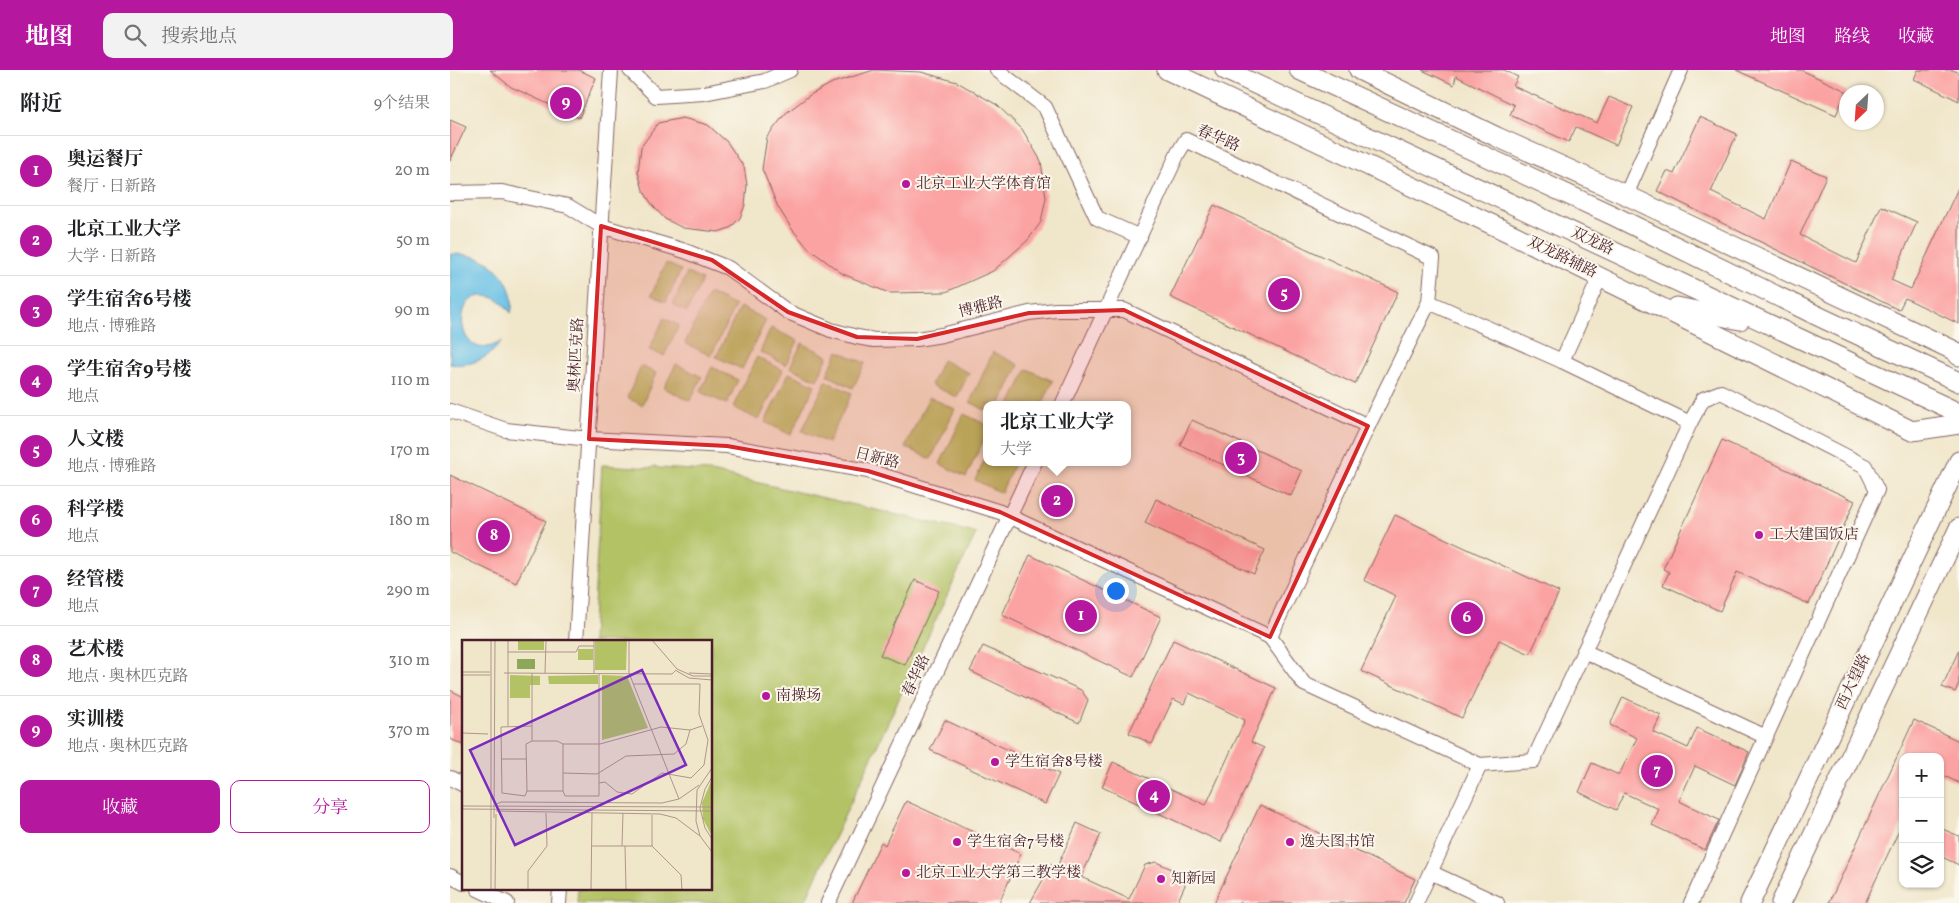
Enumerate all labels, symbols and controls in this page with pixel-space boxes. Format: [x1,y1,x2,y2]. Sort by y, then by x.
search box [103,13,453,58]
text: 地图 [25,21,73,55]
icon: search [121,21,149,49]
text: 搜索地点 [161,24,237,50]
text: 地图 [1770,25,1806,50]
text: 路线 [1834,25,1870,50]
text: 收藏 [1898,25,1934,50]
pin: 9 [550,84,582,122]
north arrow [1839,85,1884,130]
text: 附近 [20,90,62,119]
text: 9个结果 [374,93,430,115]
street label: 春华路 [1193,121,1243,157]
text: 奥运餐厅 [67,147,143,173]
text: 1 [33,160,39,182]
text: 20 m [395,160,430,182]
place label: 北京工业大学体育馆 [916,174,1051,195]
text: 餐厅 · 日新路 [67,176,157,198]
marker: 北京工业大学体育馆 [900,178,912,190]
text: 北京工业大学 [67,217,181,243]
street label: 双龙路 [1567,223,1617,261]
text: 2 [32,230,40,252]
text: 50 m [396,230,430,252]
street label: 双龙路辅路 [1524,232,1600,284]
text: 大学 · 日新路 [67,246,157,268]
pin: 5 [1268,275,1300,313]
text: 学生宿舍6号楼 [67,287,191,313]
street label: 博雅路 [957,292,1005,324]
text: 3 [32,300,40,322]
text: 90 m [394,300,430,322]
text: 地点 · 博雅路 [67,316,157,338]
street label: 奥林匹克路 [565,317,589,393]
text: 学生宿舍9号楼 [67,357,192,383]
text: 4 [31,370,41,392]
text: 110 m [391,370,430,392]
text: 地点 [67,386,99,408]
popup [983,401,1131,466]
text: 北京工业大学 [1000,410,1114,436]
text: 人文楼 [67,427,124,453]
text: 大学 [1000,439,1032,461]
pin: 3 [1225,439,1257,477]
text: 5 [32,440,40,462]
text: 170 m [390,440,430,462]
street label: 日新路 [853,443,901,475]
text: 地点 · 博雅路 [67,456,157,478]
pin: 2 [1041,482,1073,520]
text: 科学楼 [67,497,124,523]
text: 6 [32,510,40,532]
text: 180 m [389,510,430,532]
pin: 8 [478,517,510,555]
place label: 工大建国饭店 [1769,525,1859,546]
text: 地点 [67,526,99,548]
marker: 工大建国饭店 [1753,529,1765,541]
text: 经管楼 [67,567,124,593]
your location [1103,578,1129,604]
text: 7 [32,580,40,602]
text: 290 m [386,580,430,602]
text: 地点 [67,596,99,618]
pin: 1 [1065,597,1097,635]
pin: 6 [1451,599,1483,637]
text: 艺术楼 [67,637,124,663]
inset map [462,640,712,890]
text: 8 [32,650,40,672]
text: 310 m [389,650,430,672]
street label: 西大望路 [1832,650,1876,714]
street label: 春华路 [898,651,936,701]
text: 地点 · 奥林匹克路 [67,666,189,688]
place label: 南操场 [776,686,821,707]
marker: 南操场 [760,690,772,702]
text: 实训楼 [67,707,124,733]
text: 9 [32,720,40,742]
text: 370 m [388,720,430,742]
text: 地点 · 奥林匹克路 [67,736,189,758]
place label: 学生宿舍8号楼 [1005,752,1103,773]
pin: 7 [1641,752,1673,790]
map controls [1899,753,1944,888]
button: + [1899,753,1944,798]
marker: 学生宿舍8号楼 [989,756,1001,768]
pin: 4 [1138,777,1170,815]
button: 收藏 [20,780,220,833]
button: 分享 [230,780,430,833]
button: − [1899,798,1944,843]
place label: 学生宿舍7号楼 [967,832,1064,853]
place label: 逸夫图书馆 [1300,832,1375,853]
marker: 学生宿舍7号楼 [951,836,963,848]
marker: 逸夫图书馆 [1284,836,1296,848]
button: layers [1899,843,1944,888]
place label: 北京工业大学第三教学楼 [916,863,1081,884]
marker: 北京工业大学第三教学楼 [900,867,912,879]
place label: 知新园 [1171,869,1216,890]
marker: 知新园 [1155,873,1167,885]

